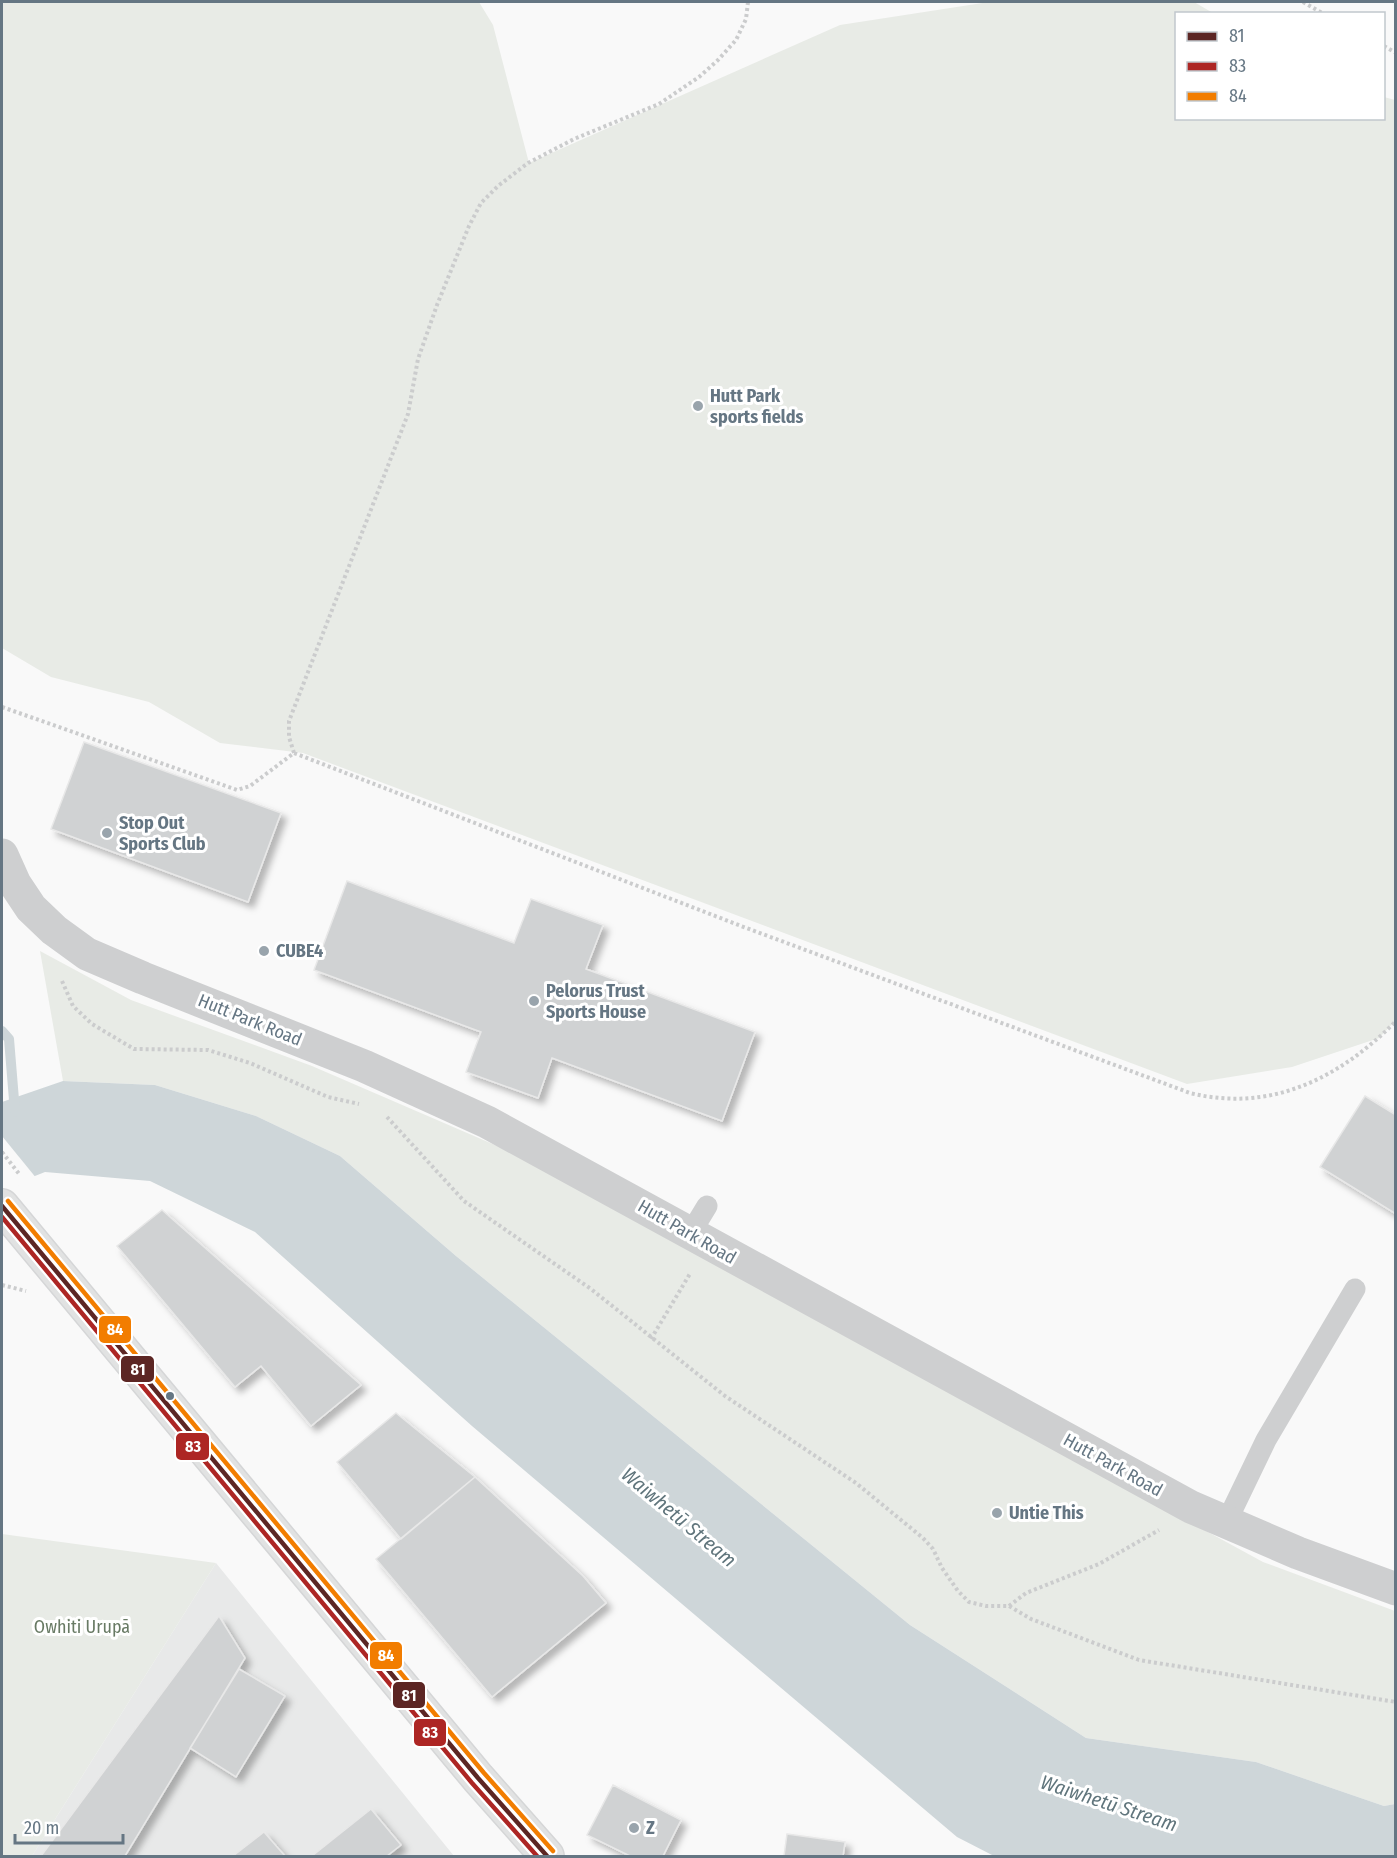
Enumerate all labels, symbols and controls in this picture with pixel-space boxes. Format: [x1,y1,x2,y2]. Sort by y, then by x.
legend [1175,12,1385,120]
text: 81 [1229,25,1245,47]
text: 83 [1229,55,1246,77]
text: 84 [1229,85,1247,107]
place label: Hutt Park sports fields [710,385,803,428]
marker: Hutt Park sports fields [691,399,705,413]
place label: Stop Out Sports Club [119,812,206,855]
marker: Stop Out Sports Club [100,826,114,840]
place label: CUBE4 [276,940,323,962]
marker: CUBE4 [257,944,271,958]
place label: Pelorus Trust Sports House [546,980,646,1023]
street label: Hutt Park Road [195,989,305,1051]
marker: Pelorus Trust Sports House [527,994,541,1008]
street label: Hutt Park Road [634,1195,740,1269]
line badge: 84 [98,1315,132,1344]
text: 84 [107,1320,123,1339]
line badge: 81 [120,1355,155,1383]
text: 81 [131,1360,145,1379]
unlabelled marker [164,1390,176,1402]
street label: Hutt Park Road [1060,1429,1166,1501]
line badge: 83 [175,1432,210,1461]
text: 83 [185,1437,201,1456]
water label: Waiwhetū Stream [617,1462,741,1572]
place label: Untie This [1009,1502,1084,1524]
marker: Untie This [990,1506,1004,1520]
park label: Owhiti Urupā [34,1616,130,1638]
line badge: 84 [369,1641,403,1670]
text: 84 [378,1646,394,1665]
line badge: 81 [392,1681,426,1709]
text: 81 [402,1686,416,1705]
line badge: 83 [413,1718,447,1747]
text: 83 [422,1723,438,1742]
water label: Waiwhetū Stream [1038,1770,1180,1836]
scale bar [15,1807,123,1845]
text: 20 m [24,1817,59,1839]
place label: Z [646,1817,655,1839]
marker: Z [627,1821,641,1835]

